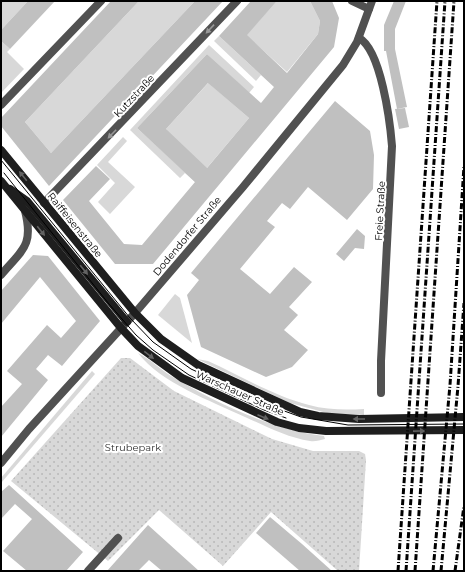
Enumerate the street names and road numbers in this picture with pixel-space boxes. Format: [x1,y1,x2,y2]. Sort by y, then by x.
street label: Kutzstraße [111,72,157,120]
street label: Freie Straße [372,181,388,241]
street label: Raiffeisenstraße [45,190,105,260]
street label: Dodendorfer Straße [150,194,224,278]
street label: Warschauer Straße [194,368,286,418]

